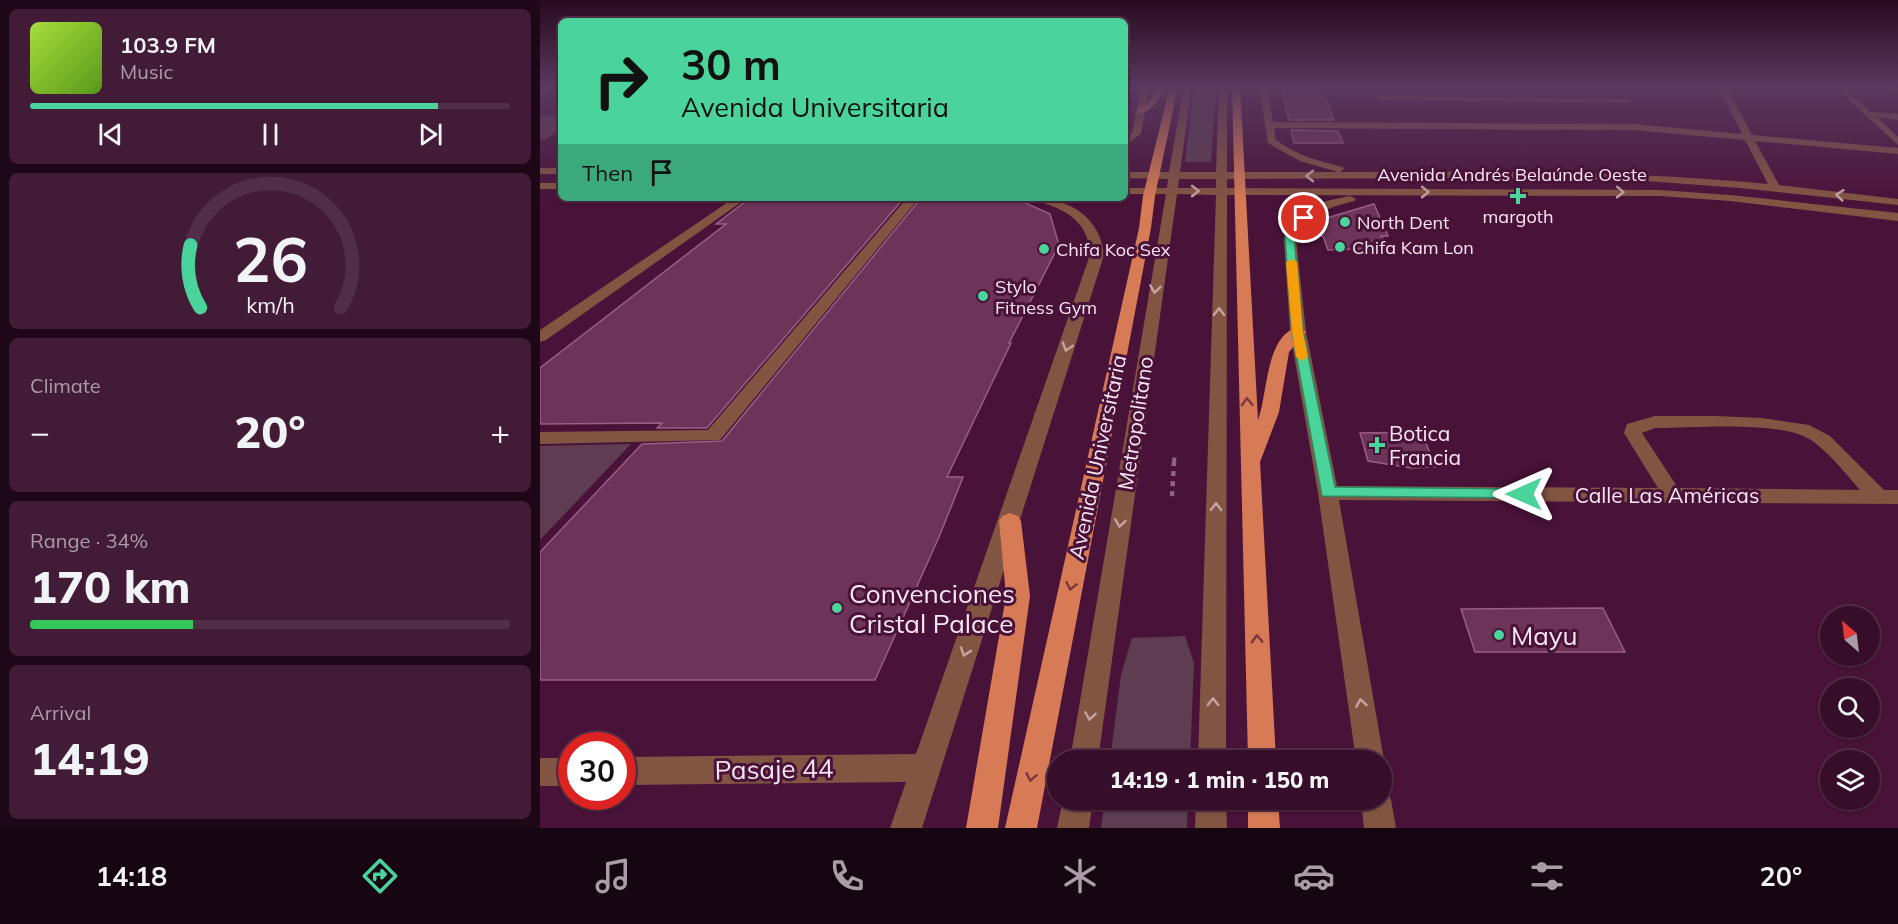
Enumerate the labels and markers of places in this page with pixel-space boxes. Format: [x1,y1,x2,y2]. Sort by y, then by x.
marker: margoth [1511,189,1525,203]
pin [1278,192,1329,243]
place label: margoth [1483,205,1553,228]
place label: North Dent [1357,211,1449,234]
marker: North Dent [1338,215,1352,229]
place label: Chifa Kam Lon [1352,236,1474,259]
place label: Chifa Koc Sex [1056,238,1171,261]
marker: Chifa Kam Lon [1333,240,1347,254]
marker: Chifa Koc Sex [1037,242,1051,256]
place label: Stylo Fitness Gym [995,275,1097,319]
marker: Stylo Fitness Gym [976,289,990,303]
place label: Botica Francia [1389,420,1461,470]
marker: Botica Francia [1370,438,1384,452]
place label: Convenciones Cristal Palace [849,577,1015,640]
marker: Convenciones Cristal Palace [830,601,844,615]
place label: Mayu [1511,619,1578,652]
marker: Mayu [1492,628,1506,642]

